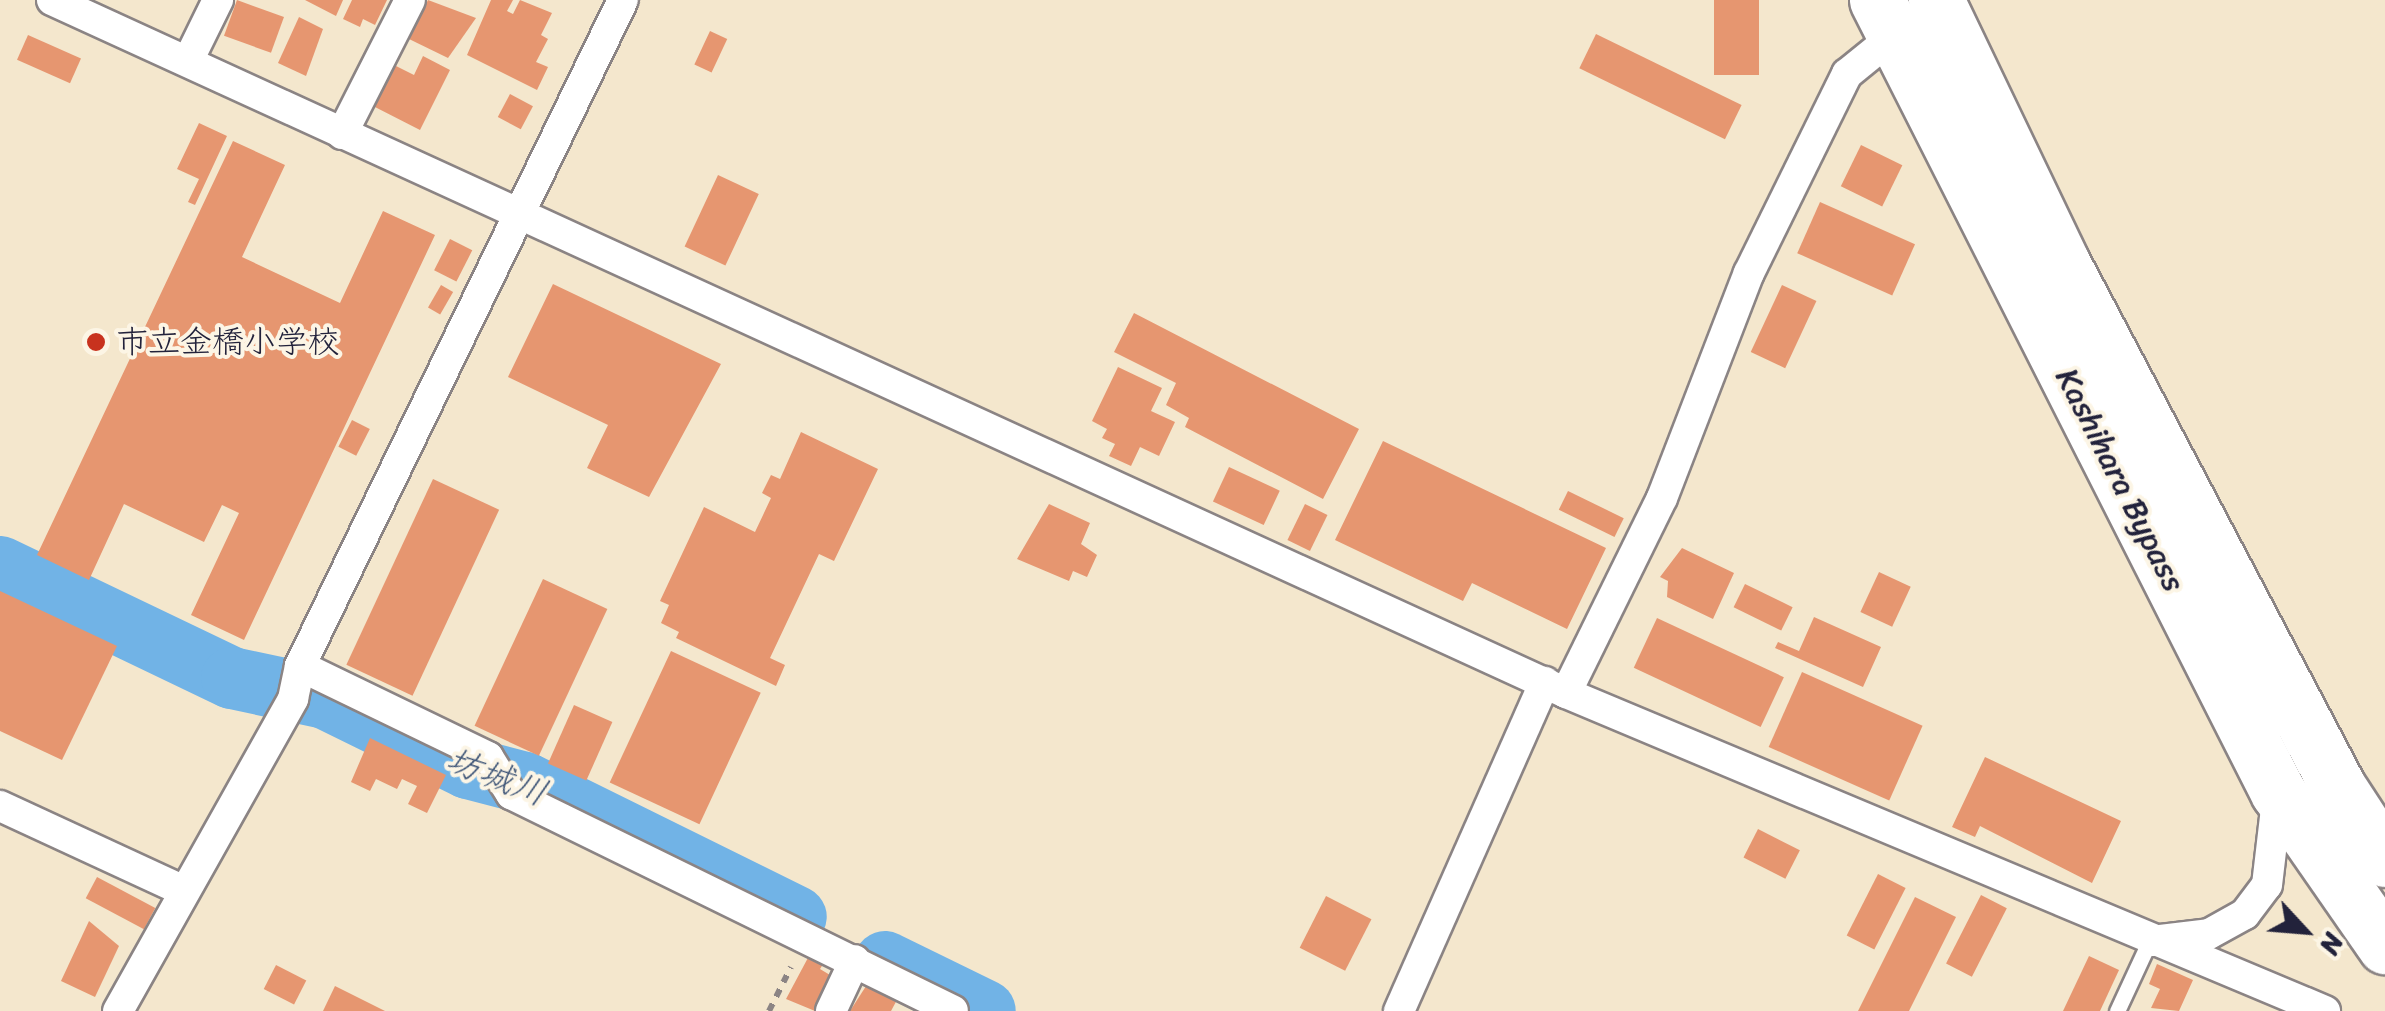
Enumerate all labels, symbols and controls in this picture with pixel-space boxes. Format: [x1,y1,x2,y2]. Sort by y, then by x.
place label: 市立金橋小学校 [116,323,340,361]
marker: 市立金橋小学校 [85,331,107,353]
street label: Kashihara Bypass [2048,363,2192,597]
water label: 坊城川 [440,738,554,814]
north arrow [2255,881,2355,981]
text: N [2306,925,2359,964]

